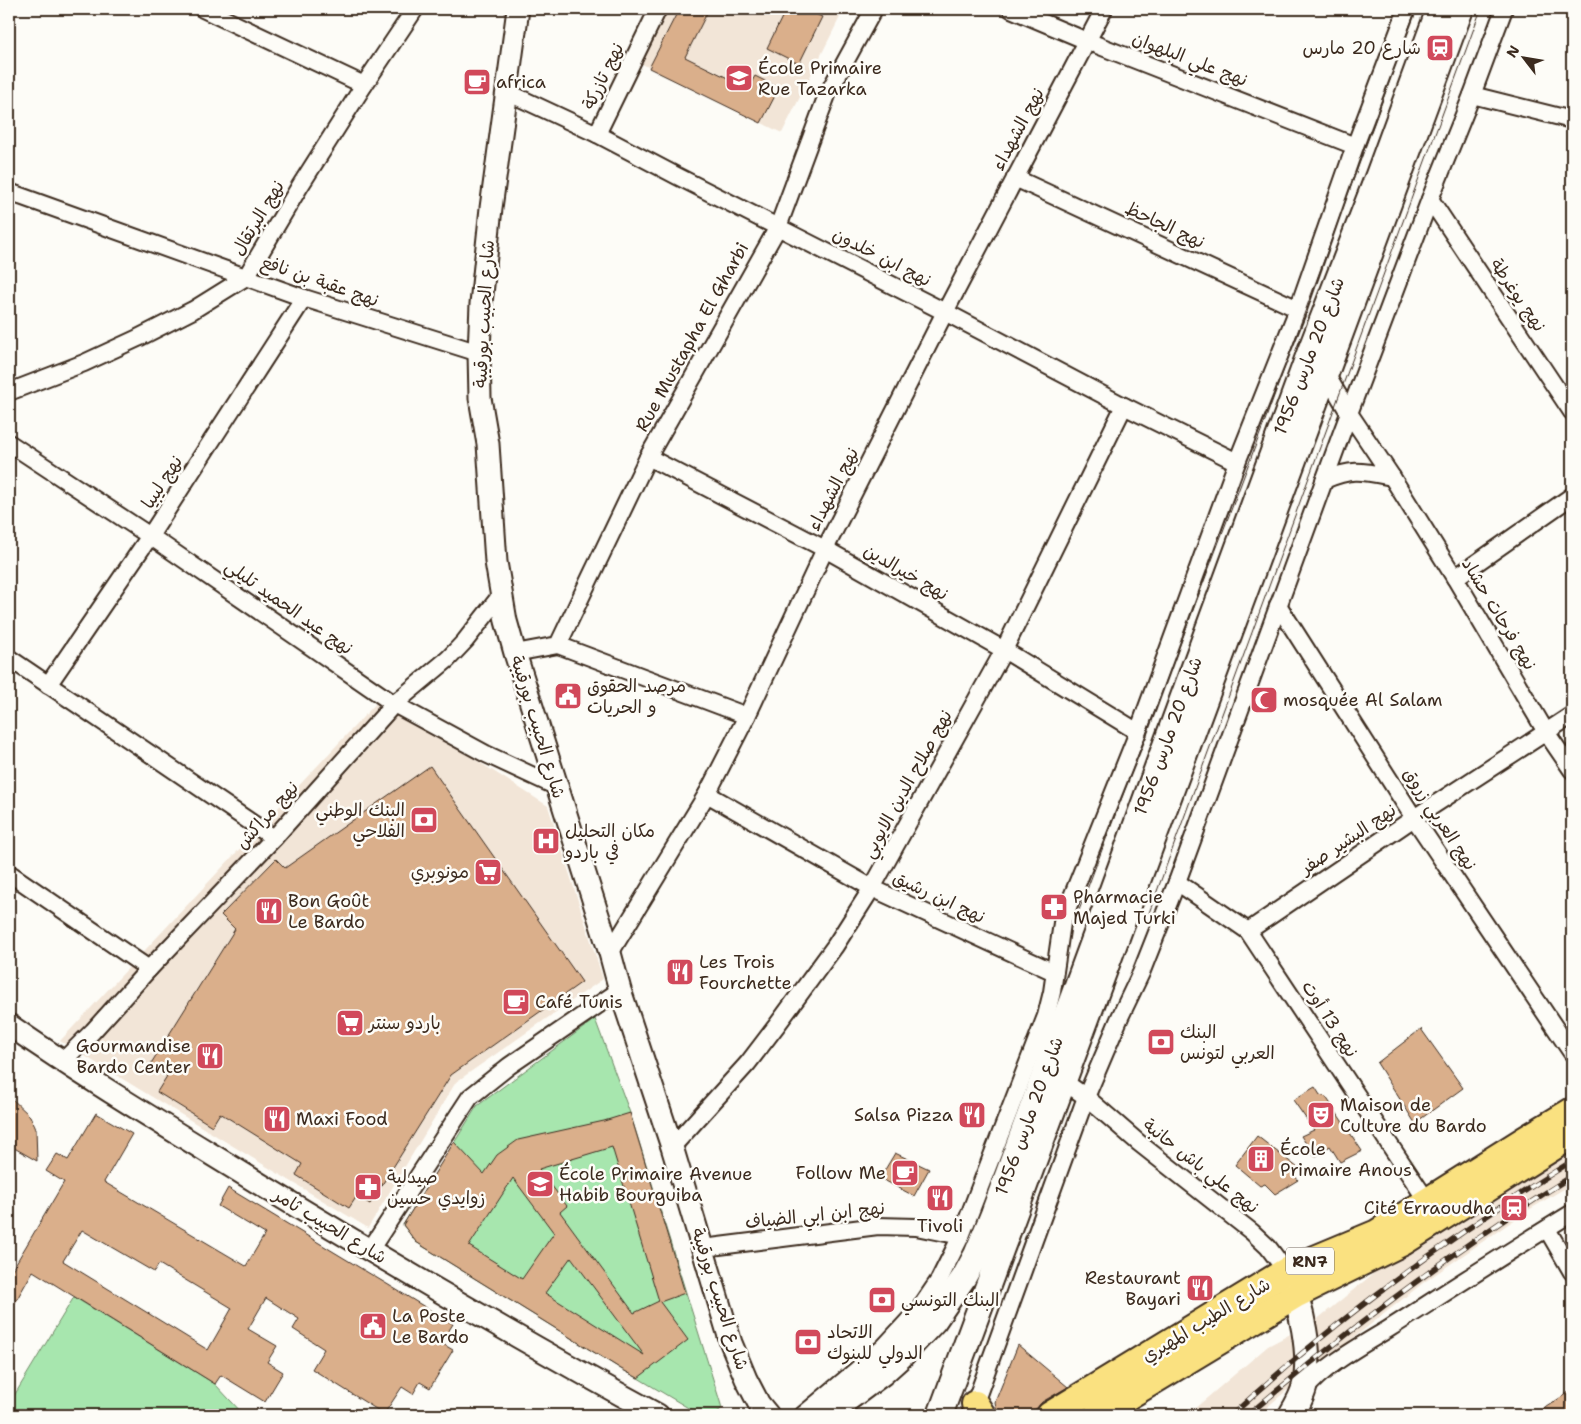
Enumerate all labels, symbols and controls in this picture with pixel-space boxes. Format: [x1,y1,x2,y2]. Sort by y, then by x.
street label: نهج علي البلهوان [1127,26,1251,96]
north arrow [1498,32,1548,82]
station icon: شارع 20 مارس [1425,33,1455,63]
place label: شارع 20 مارس [1303,36,1421,60]
street label: نهج تازركة [577,39,629,113]
text: N [1502,42,1523,61]
place label: École Primaire Rue Tazarka [758,56,882,101]
school or university icon: École Primaire Rue Tazarka [724,63,754,93]
cafe icon: africa [462,67,492,97]
place label: africa [496,70,546,94]
street label: نهج الشهداء [986,83,1050,175]
street label: نهج البرتقال [226,176,290,260]
street label: نهج الجاحظ [1121,196,1209,254]
street label: نهج ابن خلدون [829,222,935,292]
street label: Rue Mustapha El Gharbi [630,238,754,436]
street label: شارع الحبيب بورقيبة [468,239,500,389]
street label: نهج عقبة بن نافع [258,250,382,313]
street label: نهج يوغرطة [1485,254,1551,336]
street label: شارع 20 مارس 1956 [1268,274,1350,438]
street label: نهج الشهداء [802,443,864,535]
street label: نهج ليبيا [136,451,188,513]
street label: نهج خيرالدين [859,538,953,606]
street label: نهج عبد الحميد تليلي [218,554,358,663]
street label: نهج فرحات حشاد [1456,554,1542,674]
street label: شارع الحبيب بورقيبة [505,653,571,801]
street label: شارع 20 مارس 1956 [1128,653,1208,819]
place label: مرصد الحقوق و الحريات [587,674,686,719]
public building icon: مرصد الحقوق و الحريات [553,681,583,711]
mosque icon: mosquée Al Salam [1249,685,1279,715]
place label: mosquée Al Salam [1283,688,1442,712]
street label: نهج صلاح الدين الايوبي [856,705,961,864]
street label: نهج العربي زروق [1394,763,1482,877]
street label: نهج مراكش [230,776,304,854]
place label: البنك الوطني الفلاحي [316,798,405,847]
street label: نهج البشير صفر [1293,798,1401,881]
bank icon: البنك الوطني الفلاحي [409,805,439,835]
place label: مكان التحليل في باردو [563,819,655,865]
hospital icon: مكان التحليل في باردو [531,826,561,856]
supermarket icon: مونوبري [473,857,503,887]
place label: مونوبري [411,860,469,885]
street label: نهج ابن رشيق [889,865,989,929]
place label: Pharmacie Majed Turki [1073,885,1176,930]
place label: Bon Goût Le Bardo [288,889,369,934]
pharmacy icon: Pharmacie Majed Turki [1039,892,1069,922]
restaurant icon: Bon Goût Le Bardo [254,896,284,926]
place label: Les Trois Fourchette [699,950,792,995]
restaurant icon: Les Trois Fourchette [665,957,695,987]
street label: نهج 13 أوت [1296,976,1364,1062]
cafe icon: Café Tunis [501,987,531,1017]
place label: Café Tunis [535,990,623,1014]
supermarket icon: باردو سنتر [335,1008,365,1038]
place label: باردو سنتر [367,1011,441,1035]
place label: البنك العربي لتونس [1180,1020,1275,1069]
bank icon: البنك العربي لتونس [1146,1027,1176,1057]
street label: شارع 20 مارس 1956 [989,1033,1069,1199]
place label: Gourmandise Bardo Center [76,1034,191,1079]
restaurant icon: Gourmandise Bardo Center [195,1041,225,1071]
place label: Maison de Culture du Bardo [1340,1093,1487,1138]
restaurant icon: Salsa Pizza [957,1100,987,1130]
theatre icon: Maison de Culture du Bardo [1306,1100,1336,1130]
place label: Salsa Pizza [854,1103,953,1127]
restaurant icon: Maxi Food [262,1104,292,1134]
place label: Maxi Food [296,1107,388,1131]
street label: نهج علي باش حانبة [1136,1113,1264,1222]
place label: École Primaire Anous [1280,1137,1412,1182]
building icon: École Primaire Anous [1246,1144,1276,1174]
cafe icon: Follow Me [890,1158,920,1188]
place label: Follow Me [795,1161,886,1185]
place label: École Primaire Avenue Habib Bourguiba [559,1162,752,1207]
place label: صيدلية زوايدي حسين [387,1165,485,1211]
school or university icon: École Primaire Avenue Habib Bourguiba [525,1169,555,1199]
pharmacy icon: صيدلية زوايدي حسين [353,1172,383,1202]
street label: شارع الحبيب ثامر [267,1182,391,1269]
restaurant icon: Tivoli [925,1183,955,1213]
station icon: Cité Erraoudha [1499,1193,1529,1223]
street label: نهج ابن ابي الضياف [744,1196,887,1238]
place label: Cité Erraoudha [1364,1196,1495,1220]
place label: Tivoli [917,1214,963,1238]
street label: شارع الحبيب بورقيبة [686,1225,754,1373]
road number: RN7 [1286,1248,1334,1274]
place label: Restaurant Bayari [1085,1266,1181,1311]
street label: شارع الطيب المهيري [1137,1272,1275,1369]
restaurant icon: Restaurant Bayari [1185,1273,1215,1303]
bank icon: البنك التونسي [867,1285,897,1315]
place label: البنك التونسي [901,1288,999,1316]
place label: La Poste Le Bardo [392,1304,469,1349]
public building icon: La Poste Le Bardo [358,1311,388,1341]
place label: الاتحاد الدولي للبنوك [827,1320,923,1369]
bank icon: الاتحاد الدولي للبنوك [793,1327,823,1357]

